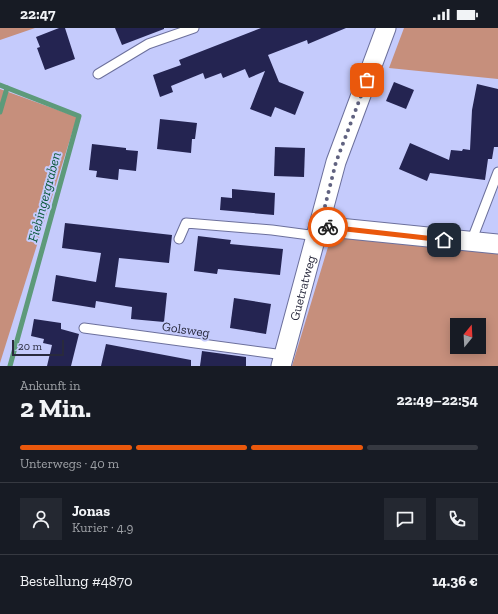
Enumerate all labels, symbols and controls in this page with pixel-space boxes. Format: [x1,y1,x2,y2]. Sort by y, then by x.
text: 22:47 [20,5,56,23]
pin [350,63,384,97]
icon: bag [356,69,378,91]
water label: Fiebingergraben [24,150,65,244]
courier [308,207,348,247]
icon: bike [317,216,339,238]
pin [427,223,461,257]
icon: home [433,229,455,251]
street label: Guetratweg [287,254,319,322]
north arrow [450,318,486,354]
map controls [450,318,486,354]
street label: Golsweg [161,319,211,340]
scale bar [12,338,64,357]
text: 20 m [18,340,42,353]
text: Ankunft in [20,378,80,393]
text: 22:49–22:54 [397,391,478,409]
text: 2 Min. [20,392,91,424]
text: Unterwegs · 40 m [20,456,119,471]
button: person [20,498,62,540]
button: chat [384,498,426,540]
button: phone [436,498,478,540]
text: Jonas [72,502,110,520]
text: Kurier · 4.9 [72,520,133,535]
text: Bestellung #4870 [20,572,133,590]
text: 14.36 € [432,572,478,590]

